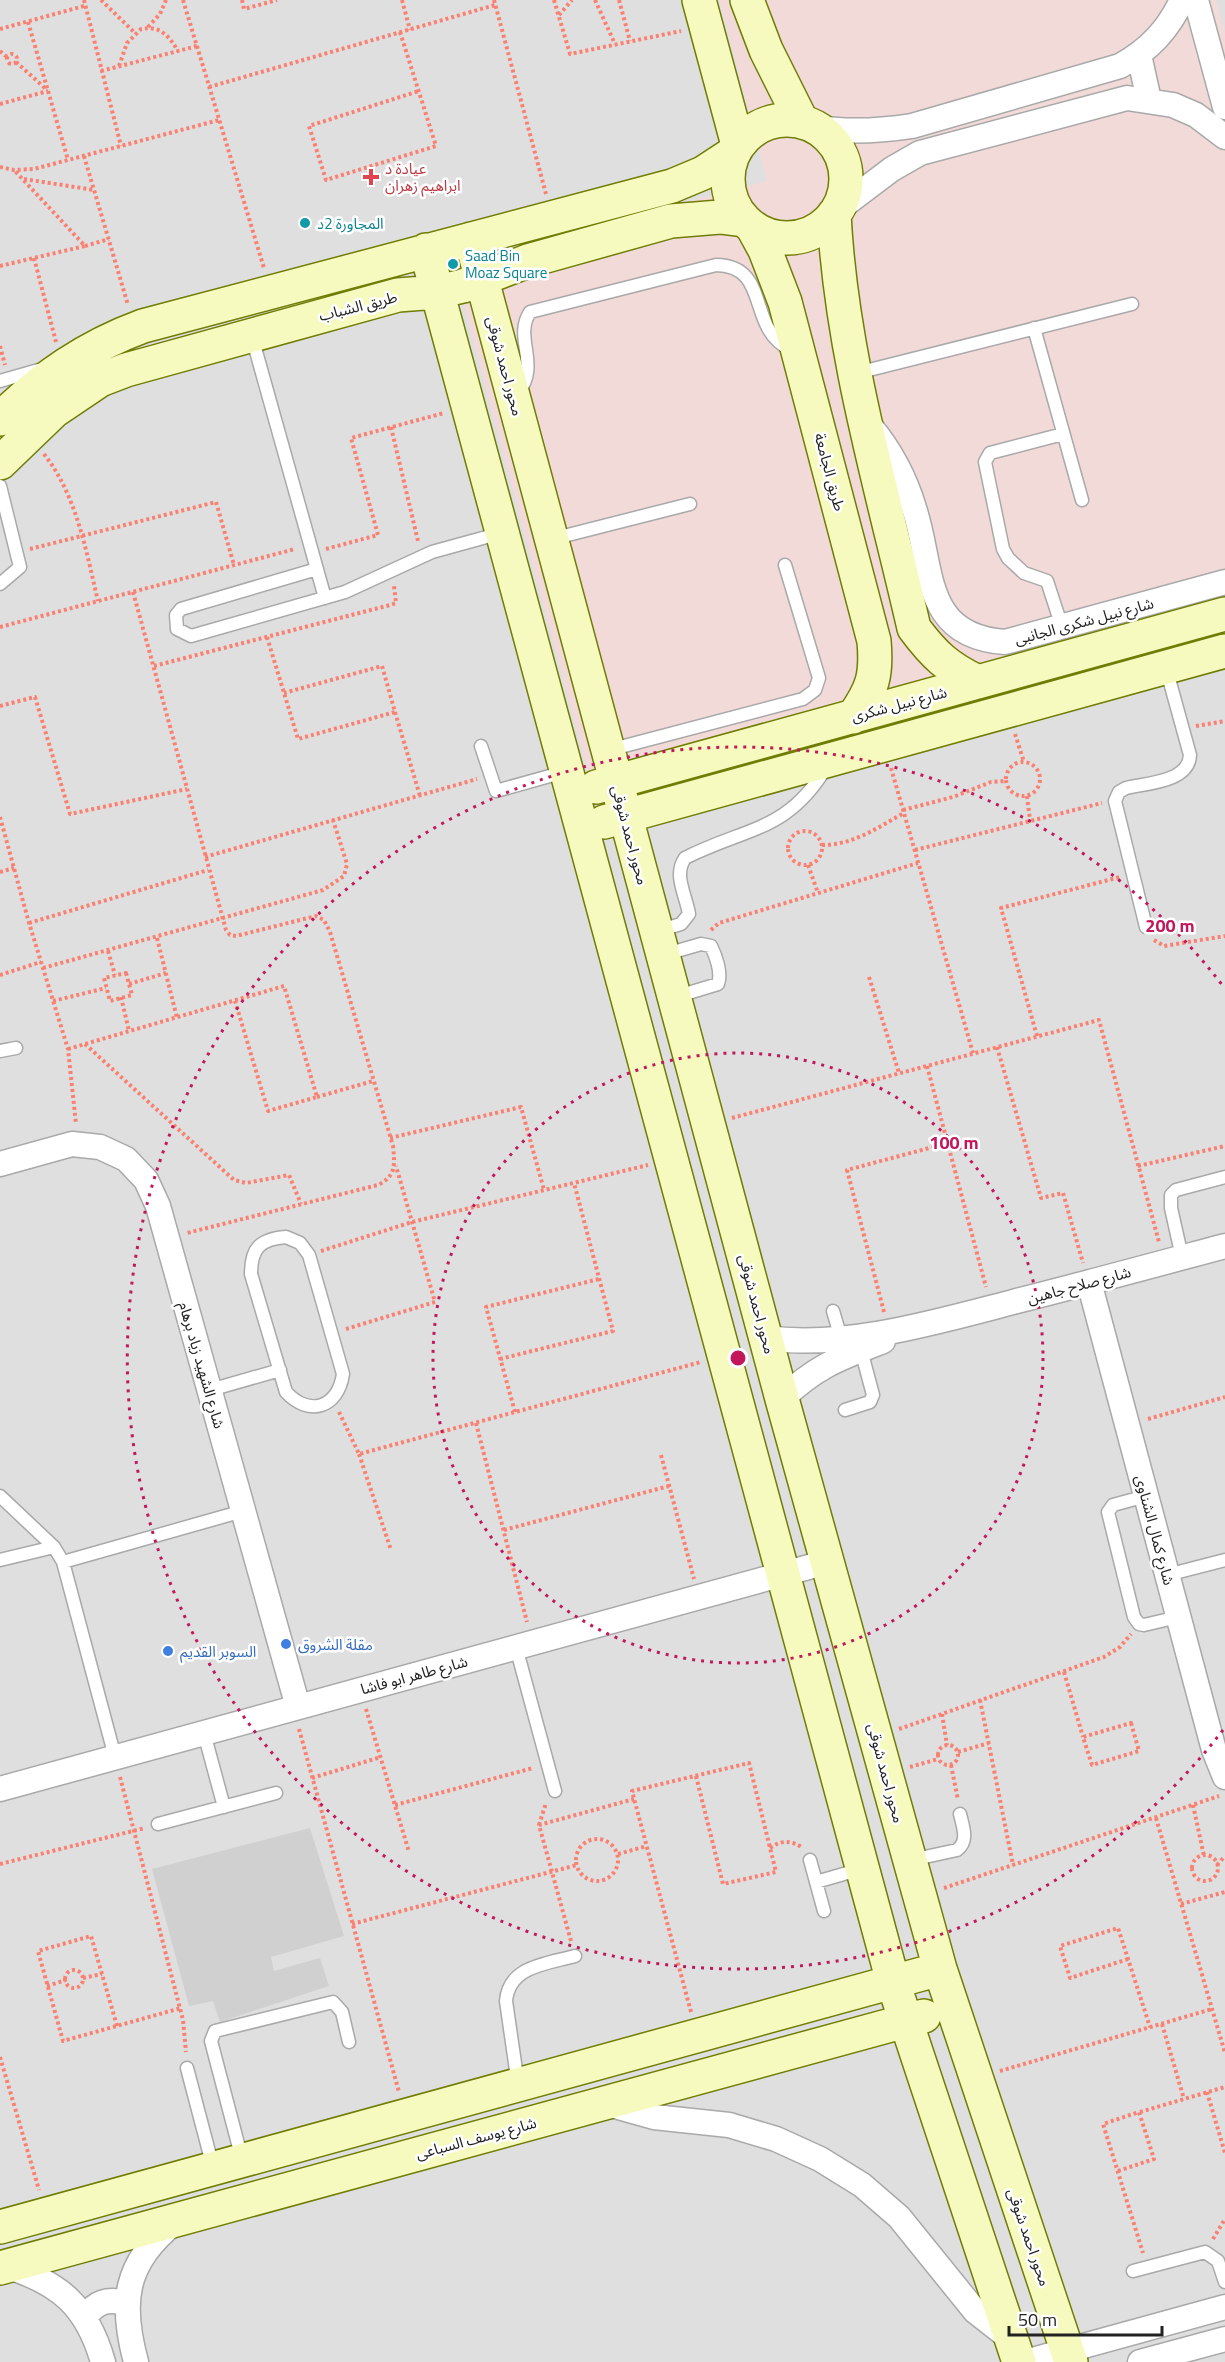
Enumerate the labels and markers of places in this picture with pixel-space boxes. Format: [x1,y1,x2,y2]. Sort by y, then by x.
place label: عيادة د ابراهيم زهران [385,157,461,197]
marker: عيادة د ابراهيم زهران [362,168,380,186]
place label: المجاورة 2د [317,212,384,235]
marker: المجاورة 2د [298,216,312,230]
place label: Saad Bin Moaz Square [465,244,547,284]
marker: Saad Bin Moaz Square [446,257,460,271]
centre of rings [728,1348,748,1368]
place label: مقلة الشروق [298,1633,373,1656]
marker: مقلة الشروق [279,1637,293,1651]
place label: السوبر القديم [180,1640,256,1663]
marker: السوبر القديم [161,1644,175,1658]

